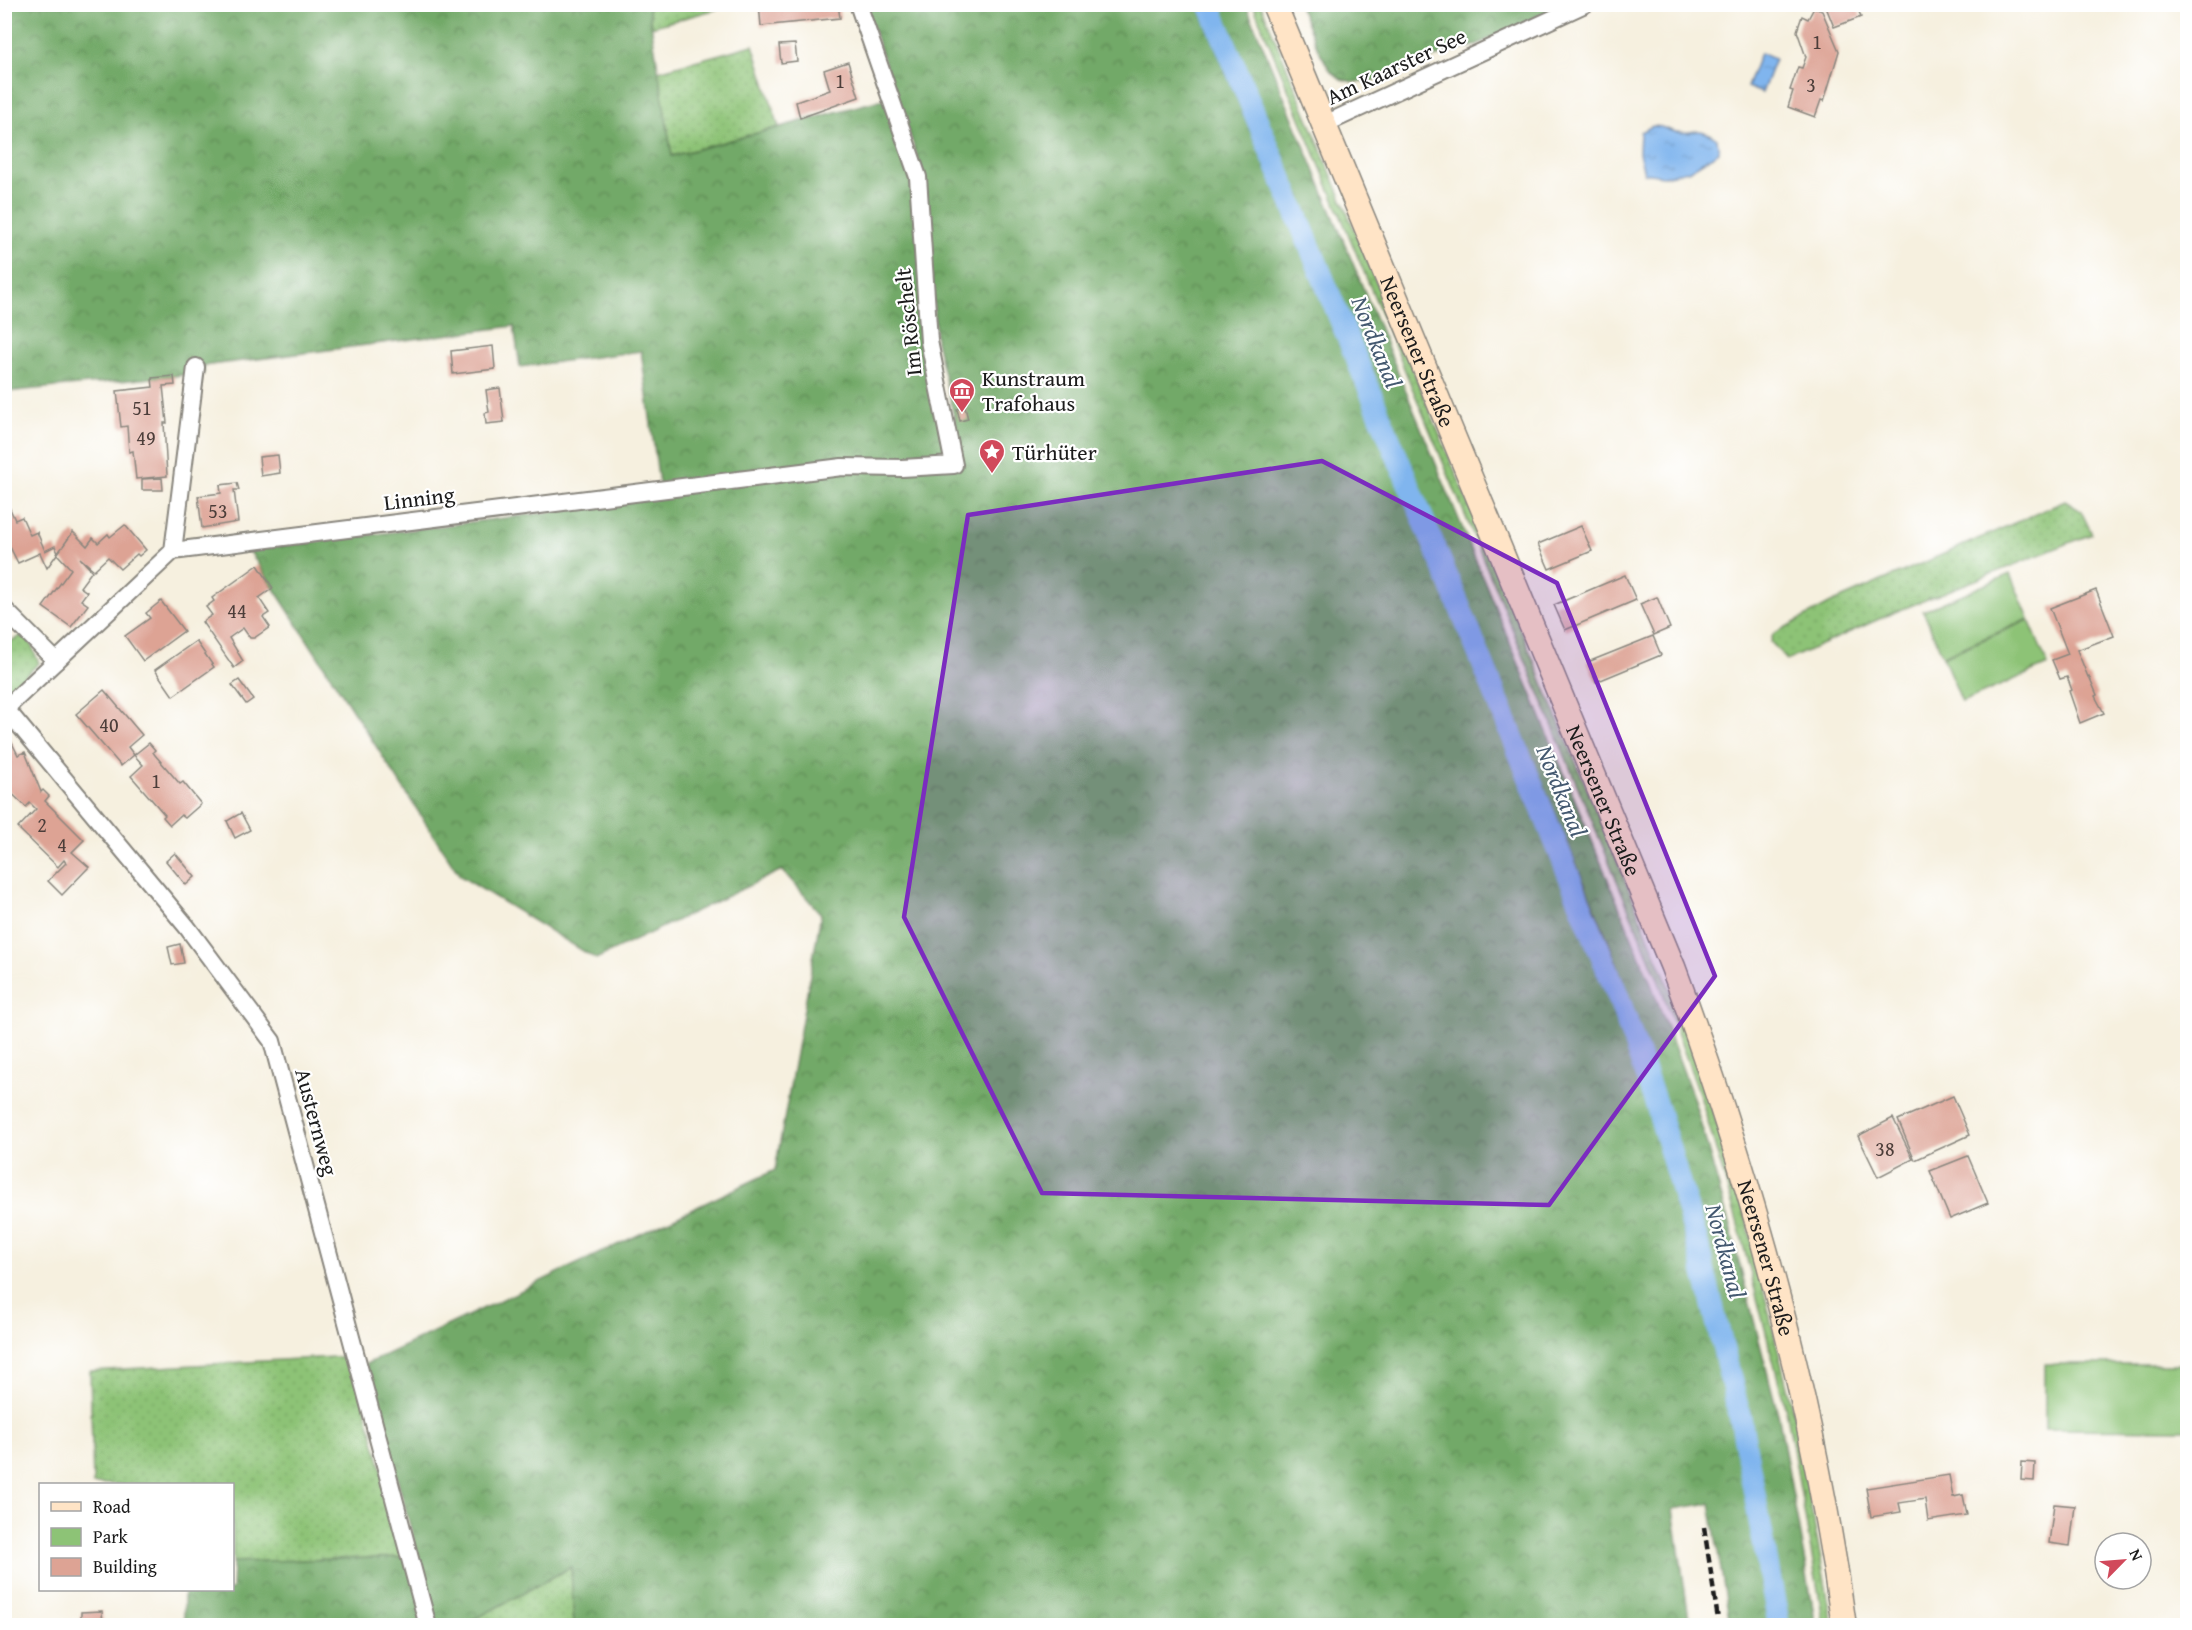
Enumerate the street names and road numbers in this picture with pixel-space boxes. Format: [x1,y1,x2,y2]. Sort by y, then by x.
street label: Am Kaarster See [1321,20,1471,112]
street label: Im Röschelt [886,266,930,378]
street label: Neersener Straße [1372,271,1463,432]
street label: Linning [382,478,456,518]
street label: Neersener Straße [1558,720,1650,881]
street label: Austernweg [287,1065,347,1179]
street label: Neersener Straße [1730,1176,1803,1339]

